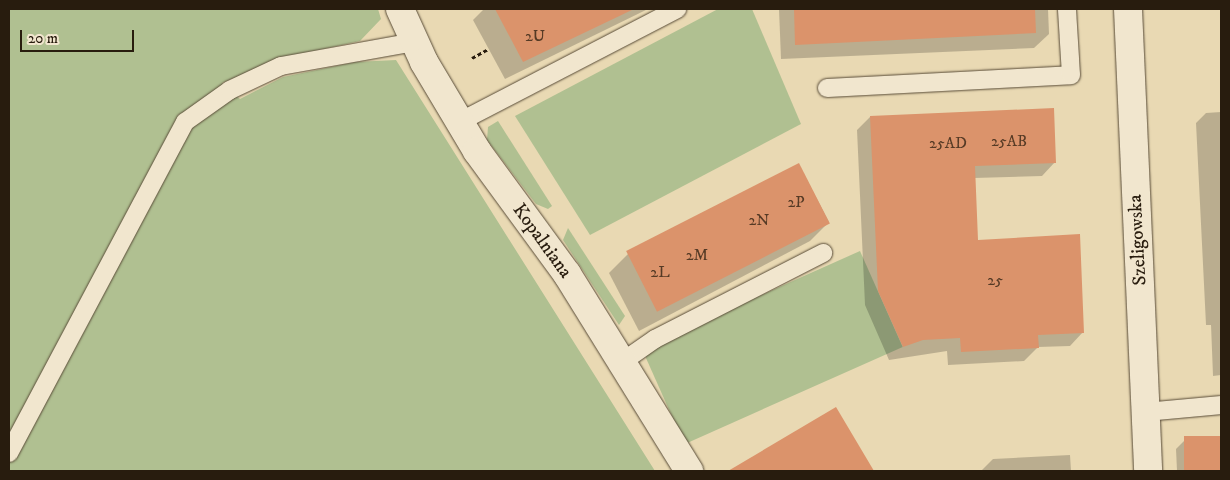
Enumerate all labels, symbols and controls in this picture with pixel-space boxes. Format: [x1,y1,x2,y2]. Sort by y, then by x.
scale bar [22,20,136,52]
house number: 2U [525,26,545,46]
text: 20 m [28,29,58,48]
house number: 25AB [991,131,1027,151]
house number: 25AD [929,133,967,153]
house number: 2P [787,192,805,212]
street label: Szeligowska [1124,194,1152,286]
street label: Kopalniana [507,199,577,283]
house number: 2N [749,210,769,230]
house number: 2M [686,245,708,265]
house number: 2L [650,262,670,282]
house number: 25 [987,270,1003,290]

